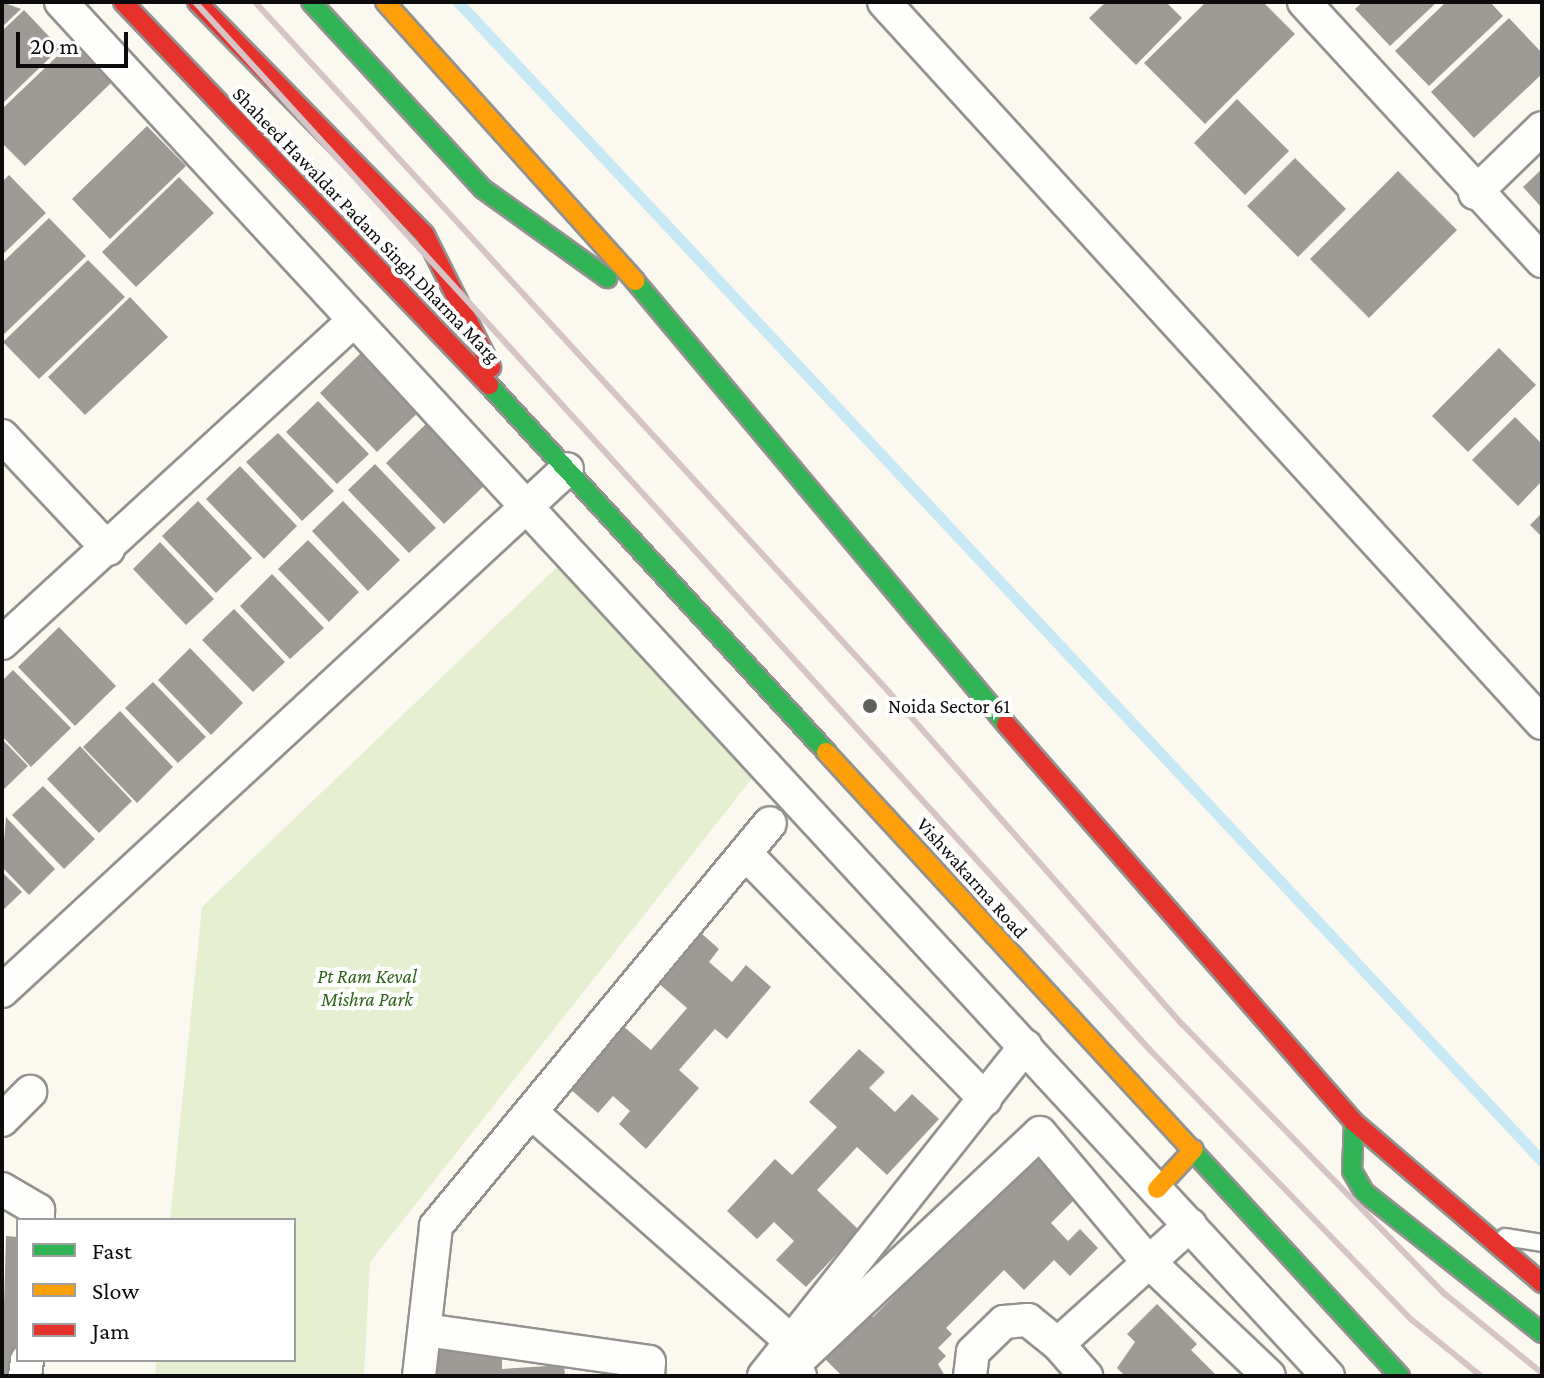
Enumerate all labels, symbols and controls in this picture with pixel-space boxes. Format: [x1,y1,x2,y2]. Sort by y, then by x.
scale bar [20,16,132,66]
text: 20 m [30,32,79,59]
street label: Shaheed Hawaldar Padam Singh Dharma Marg [228,82,504,368]
place label: Noida Sector 61 [888,694,1010,718]
marker: Noida Sector 61 [859,695,881,717]
street label: Vishwakarma Road [912,813,1032,943]
park label: Pt Ram Keval Mishra Park [317,964,417,1011]
legend [16,1218,296,1362]
text: Fast [92,1237,132,1264]
text: Slow [92,1277,139,1304]
text: Jam [92,1317,130,1344]

